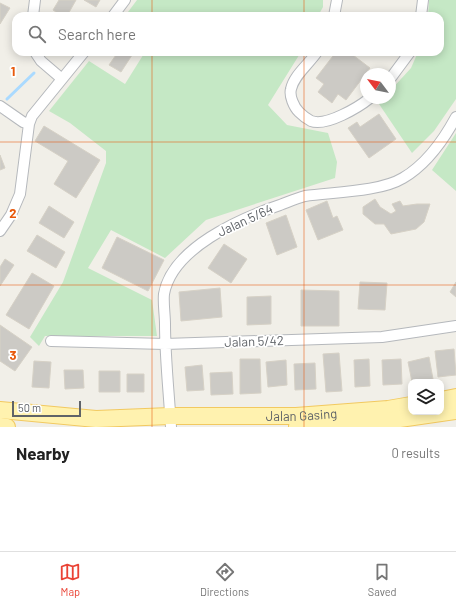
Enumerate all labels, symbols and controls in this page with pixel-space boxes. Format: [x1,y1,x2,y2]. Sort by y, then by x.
search box [12,12,444,56]
icon: search [26,23,48,45]
text: Search here [58,25,136,43]
text: 1 [11,63,15,79]
north arrow [360,68,396,104]
street label: Jalan 5/64 [215,200,275,240]
text: 2 [9,205,17,221]
street label: Jalan 5/42 [224,332,284,350]
text: 3 [9,347,17,363]
map controls [408,379,444,415]
button: layers [408,379,444,415]
scale bar [12,399,81,418]
text: 50 m [18,401,41,414]
street label: Jalan Gasing [266,405,338,424]
text: Nearby [16,443,70,463]
text: 0 results [391,445,440,461]
tab: Map [59,561,81,598]
tab: Directions [200,561,249,598]
tab: Saved [368,561,397,598]

